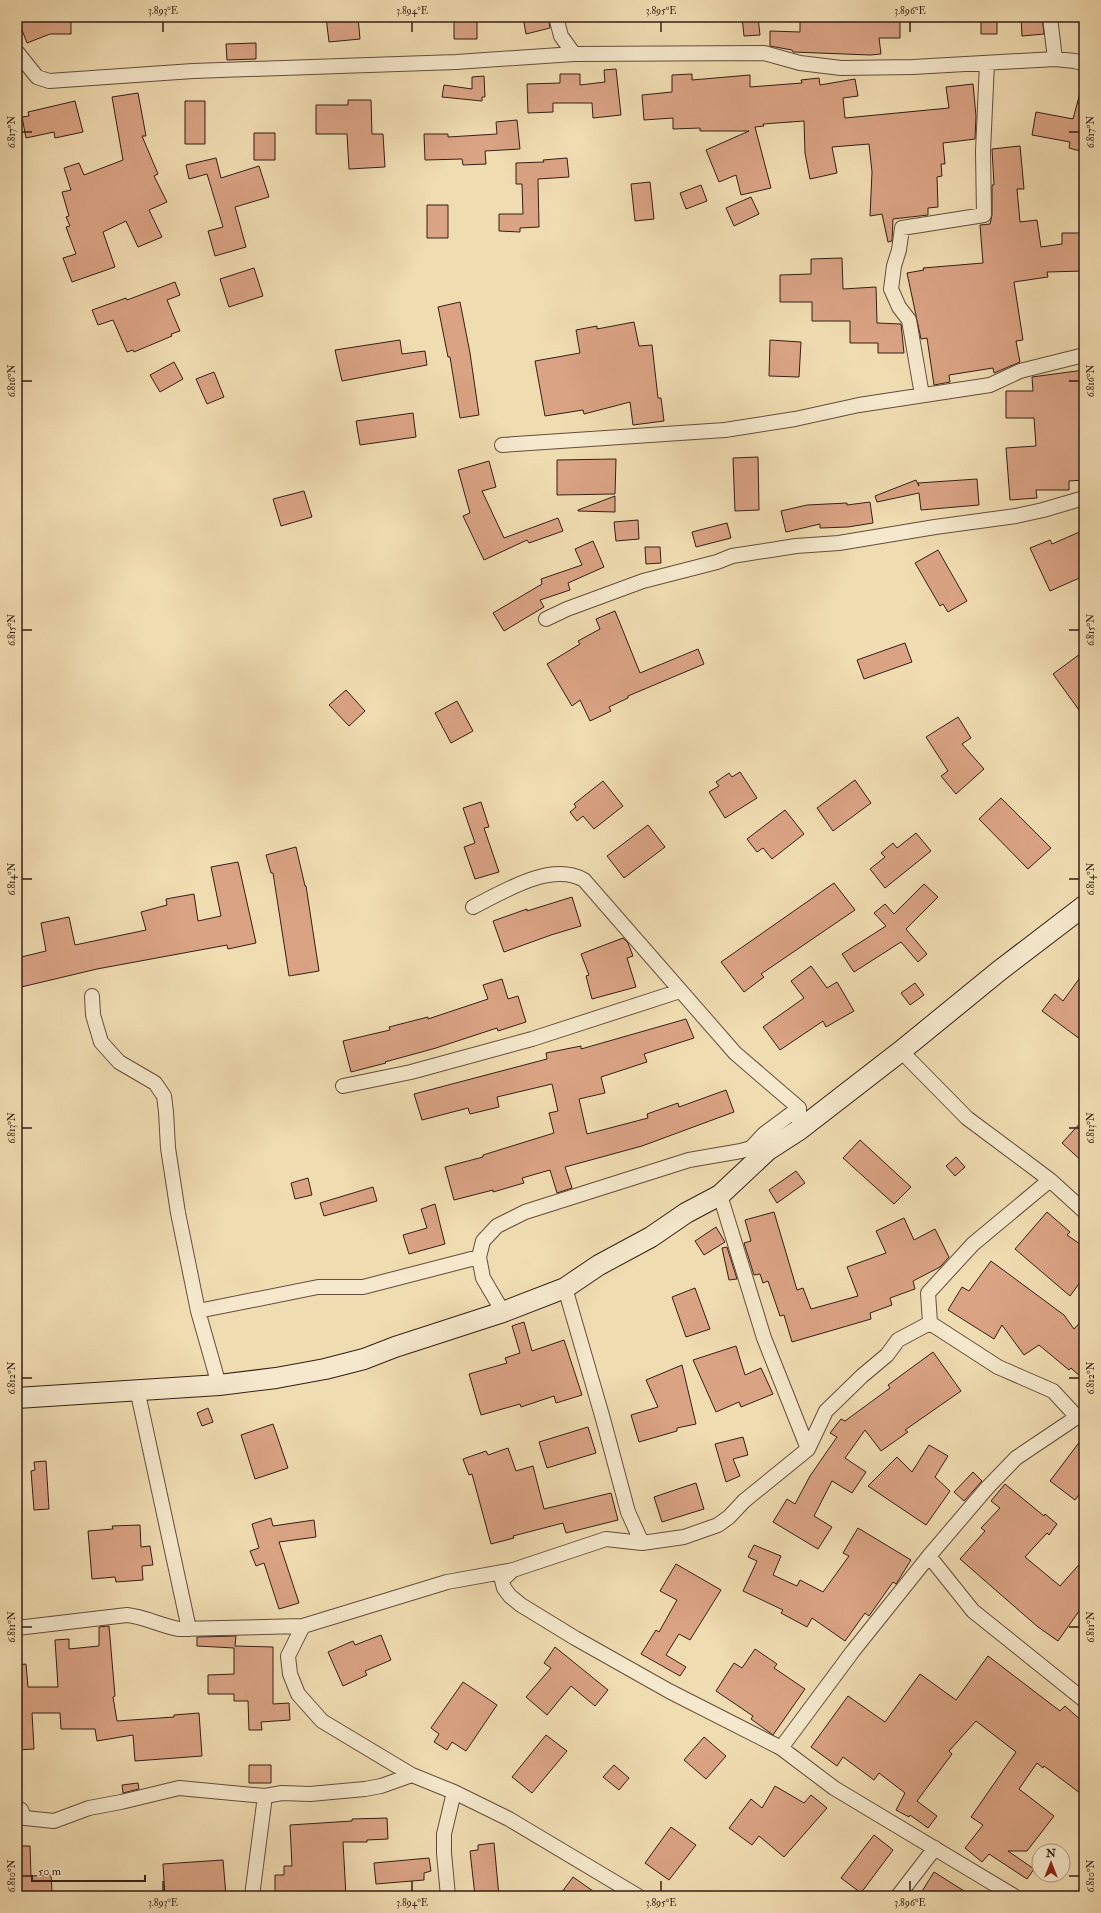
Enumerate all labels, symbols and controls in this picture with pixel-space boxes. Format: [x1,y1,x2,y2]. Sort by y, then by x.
text: 3.893°E [148,5,178,17]
text: 3.894°E [396,5,428,17]
text: 3.895°E [646,5,676,17]
text: 3.896°E [894,5,926,17]
text: 6.817°N [6,116,18,148]
text: 6.817°N [1085,116,1097,148]
text: 6.816°N [6,365,18,397]
text: 6.816°N [1085,365,1097,397]
text: 6.815°N [6,614,18,646]
text: 6.815°N [1085,614,1097,646]
text: 6.814°N [6,862,18,896]
text: 6.814°N [1085,862,1097,896]
text: 6.813°N [6,1112,18,1144]
text: 6.813°N [1085,1112,1097,1144]
text: 6.812°N [6,1362,18,1394]
text: 6.812°N [1085,1362,1097,1394]
text: 6.811°N [6,1611,18,1643]
text: 6.811°N [1085,1611,1097,1643]
north arrow [1031,1843,1071,1883]
text: N [1045,1847,1057,1860]
scale bar [32,1857,145,1883]
text: 6.810°N [6,1860,18,1892]
text: 6.810°N [1085,1860,1097,1892]
text: 50 m [38,1864,62,1879]
text: 3.893°E [148,1897,178,1909]
text: 3.894°E [396,1897,428,1909]
text: 3.895°E [646,1897,676,1909]
text: 3.896°E [894,1897,926,1909]

